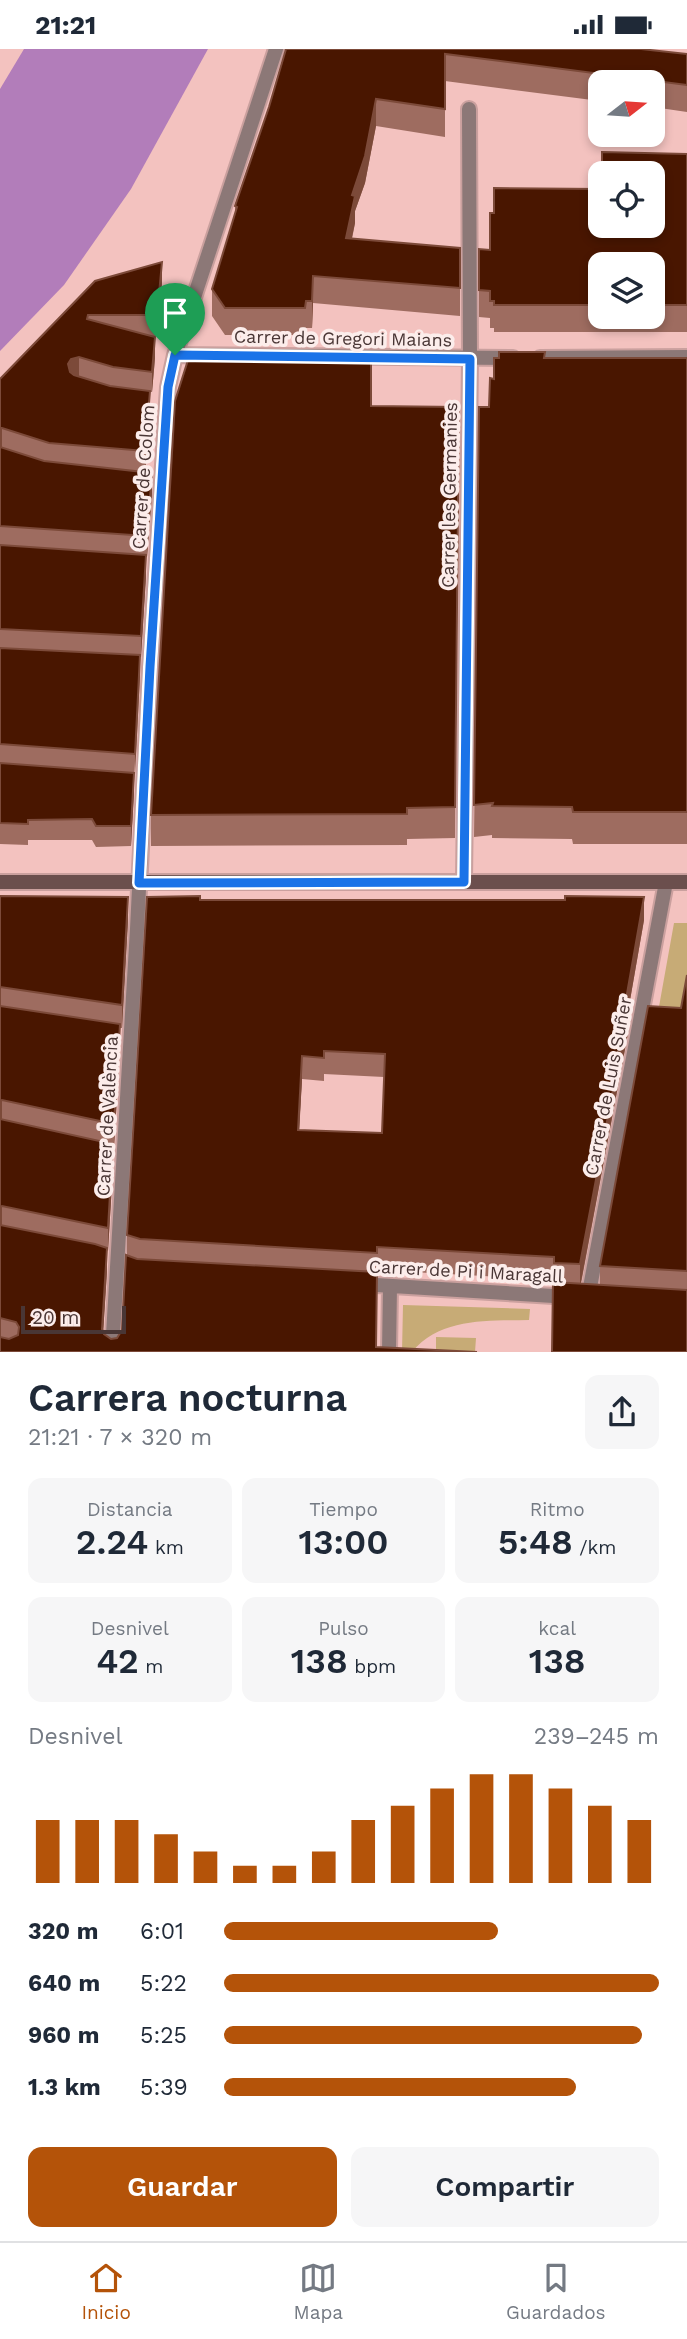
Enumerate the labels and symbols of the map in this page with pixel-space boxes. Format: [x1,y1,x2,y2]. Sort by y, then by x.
north arrow [588,70,665,147]
pin [145,283,205,355]
street label: Carrer de Gregori Maians [234,326,452,350]
street label: Carrer les Germanies [437,402,461,588]
street label: Carrer de Colom [127,404,159,550]
street label: Carrer de Luis Suñer [580,995,636,1177]
street label: Carrer de València [92,1035,122,1197]
street label: Carrer de Pi i Maragall [368,1255,564,1287]
scale bar [21,1303,126,1335]

